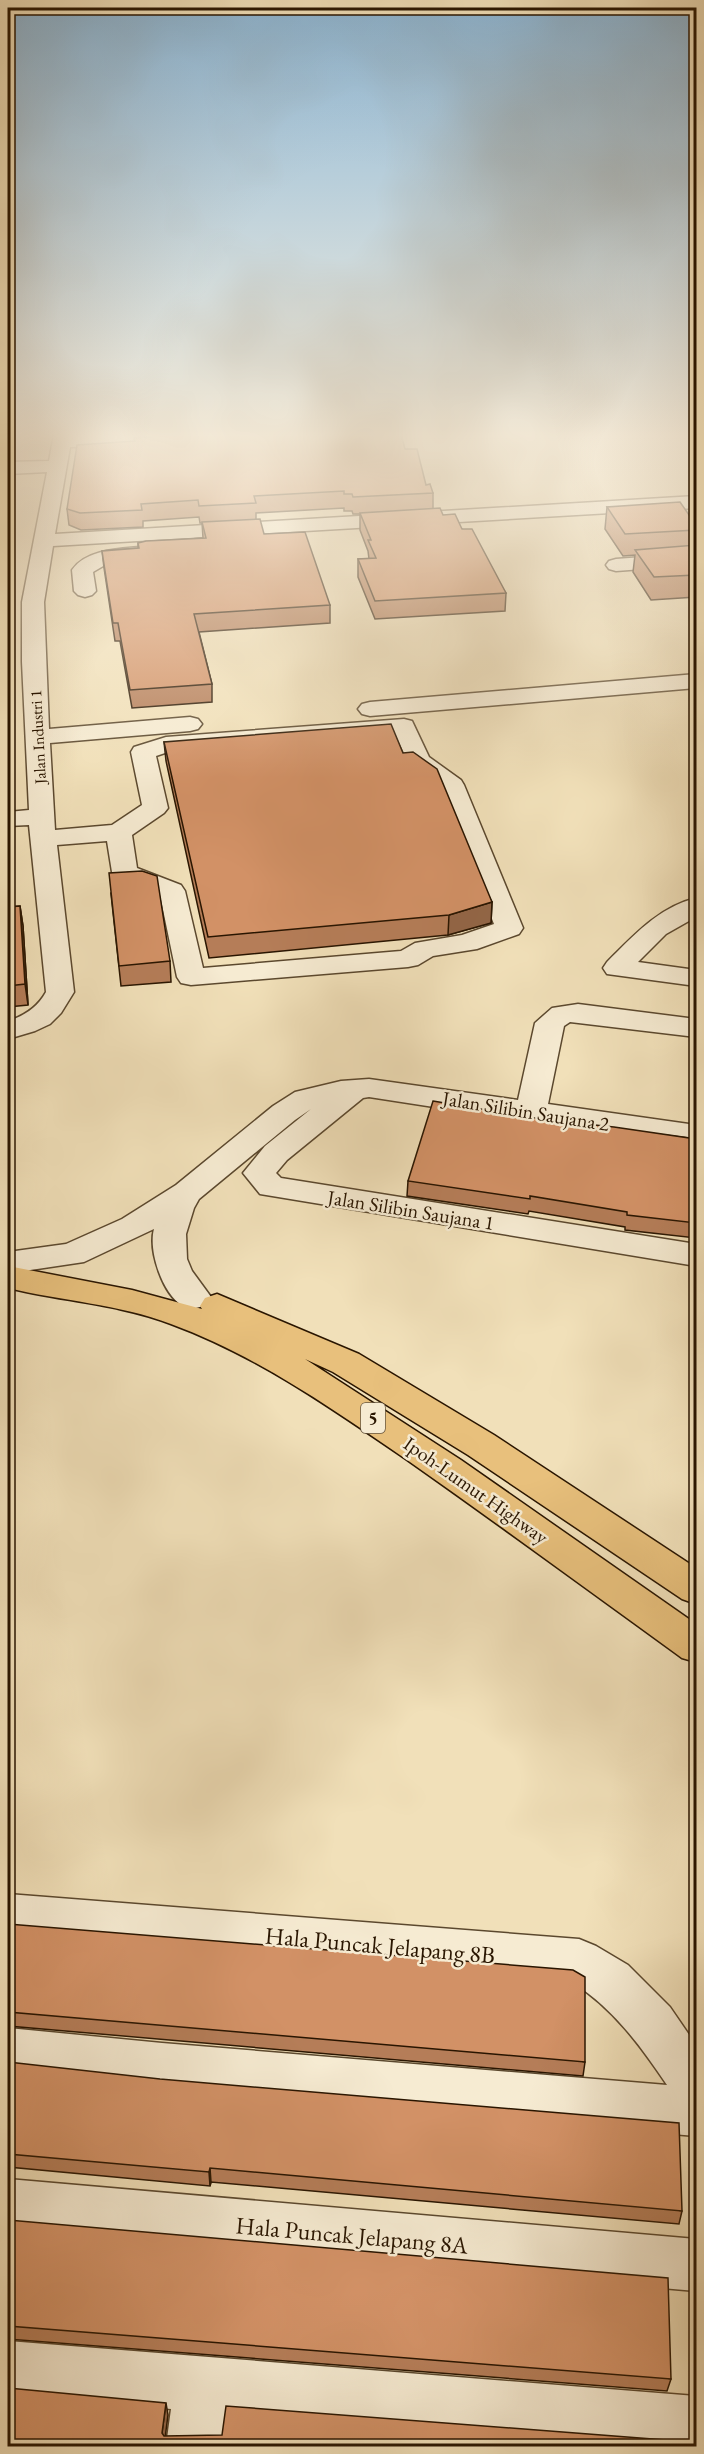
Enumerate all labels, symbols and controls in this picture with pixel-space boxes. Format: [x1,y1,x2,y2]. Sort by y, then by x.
street label: Jalan Industri 1 [25,689,51,787]
street label: Jalan Silibin Saujana 2 [439,1085,612,1137]
street label: Jalan Silibin Saujana 1 [324,1184,496,1236]
road number: 5 [361,1403,385,1433]
street label: Ipoh-Lumut Highway [399,1430,554,1550]
street label: Hala Puncak Jelapang 8B [264,1920,496,1970]
street label: Hala Puncak Jelapang 8A [234,2209,470,2261]

